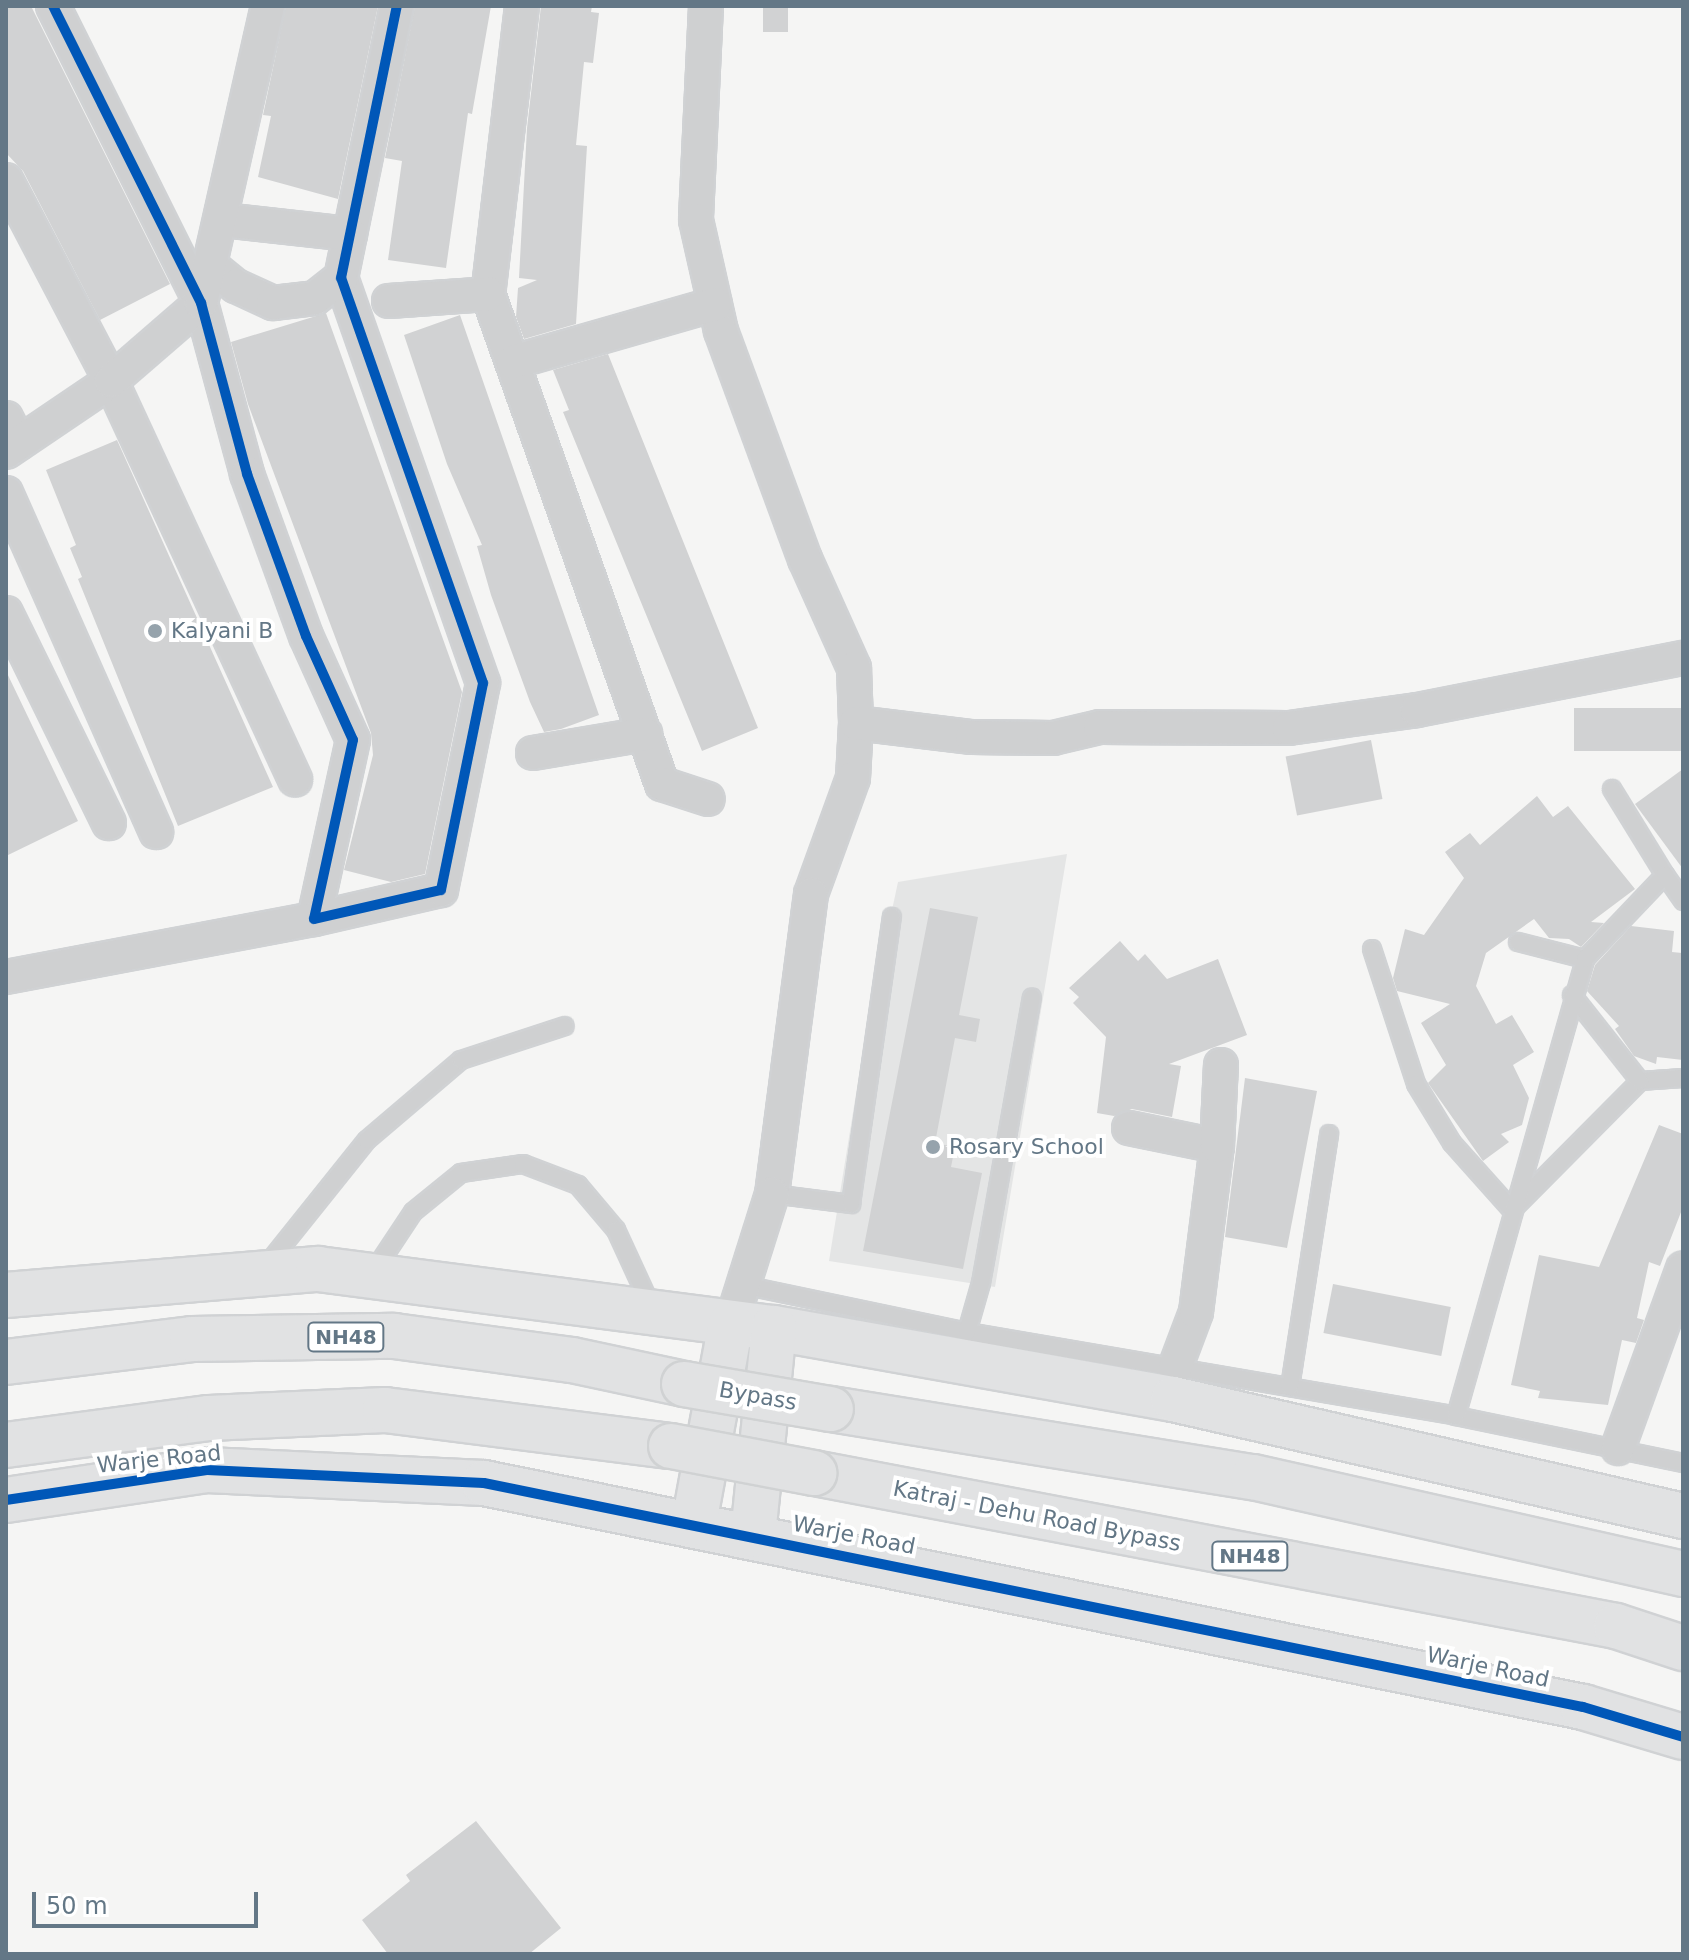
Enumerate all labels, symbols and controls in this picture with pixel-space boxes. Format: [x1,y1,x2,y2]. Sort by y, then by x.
place label: Kalyani B [171,618,273,644]
marker: Kalyani B [146,622,164,640]
place label: Rosary School [949,1134,1104,1160]
marker: Rosary School [924,1138,942,1156]
road number: NH48 [306,1321,386,1353]
street label: Bypass [717,1376,799,1416]
street label: Warje Road [96,1439,222,1479]
street label: Katraj - Dehu Road Bypass [891,1475,1183,1557]
street label: Warje Road [790,1510,918,1560]
road number: NH48 [1210,1540,1290,1572]
street label: Warje Road [1424,1641,1552,1693]
scale bar [36,1876,262,1926]
text: 50 m [46,1892,108,1920]

